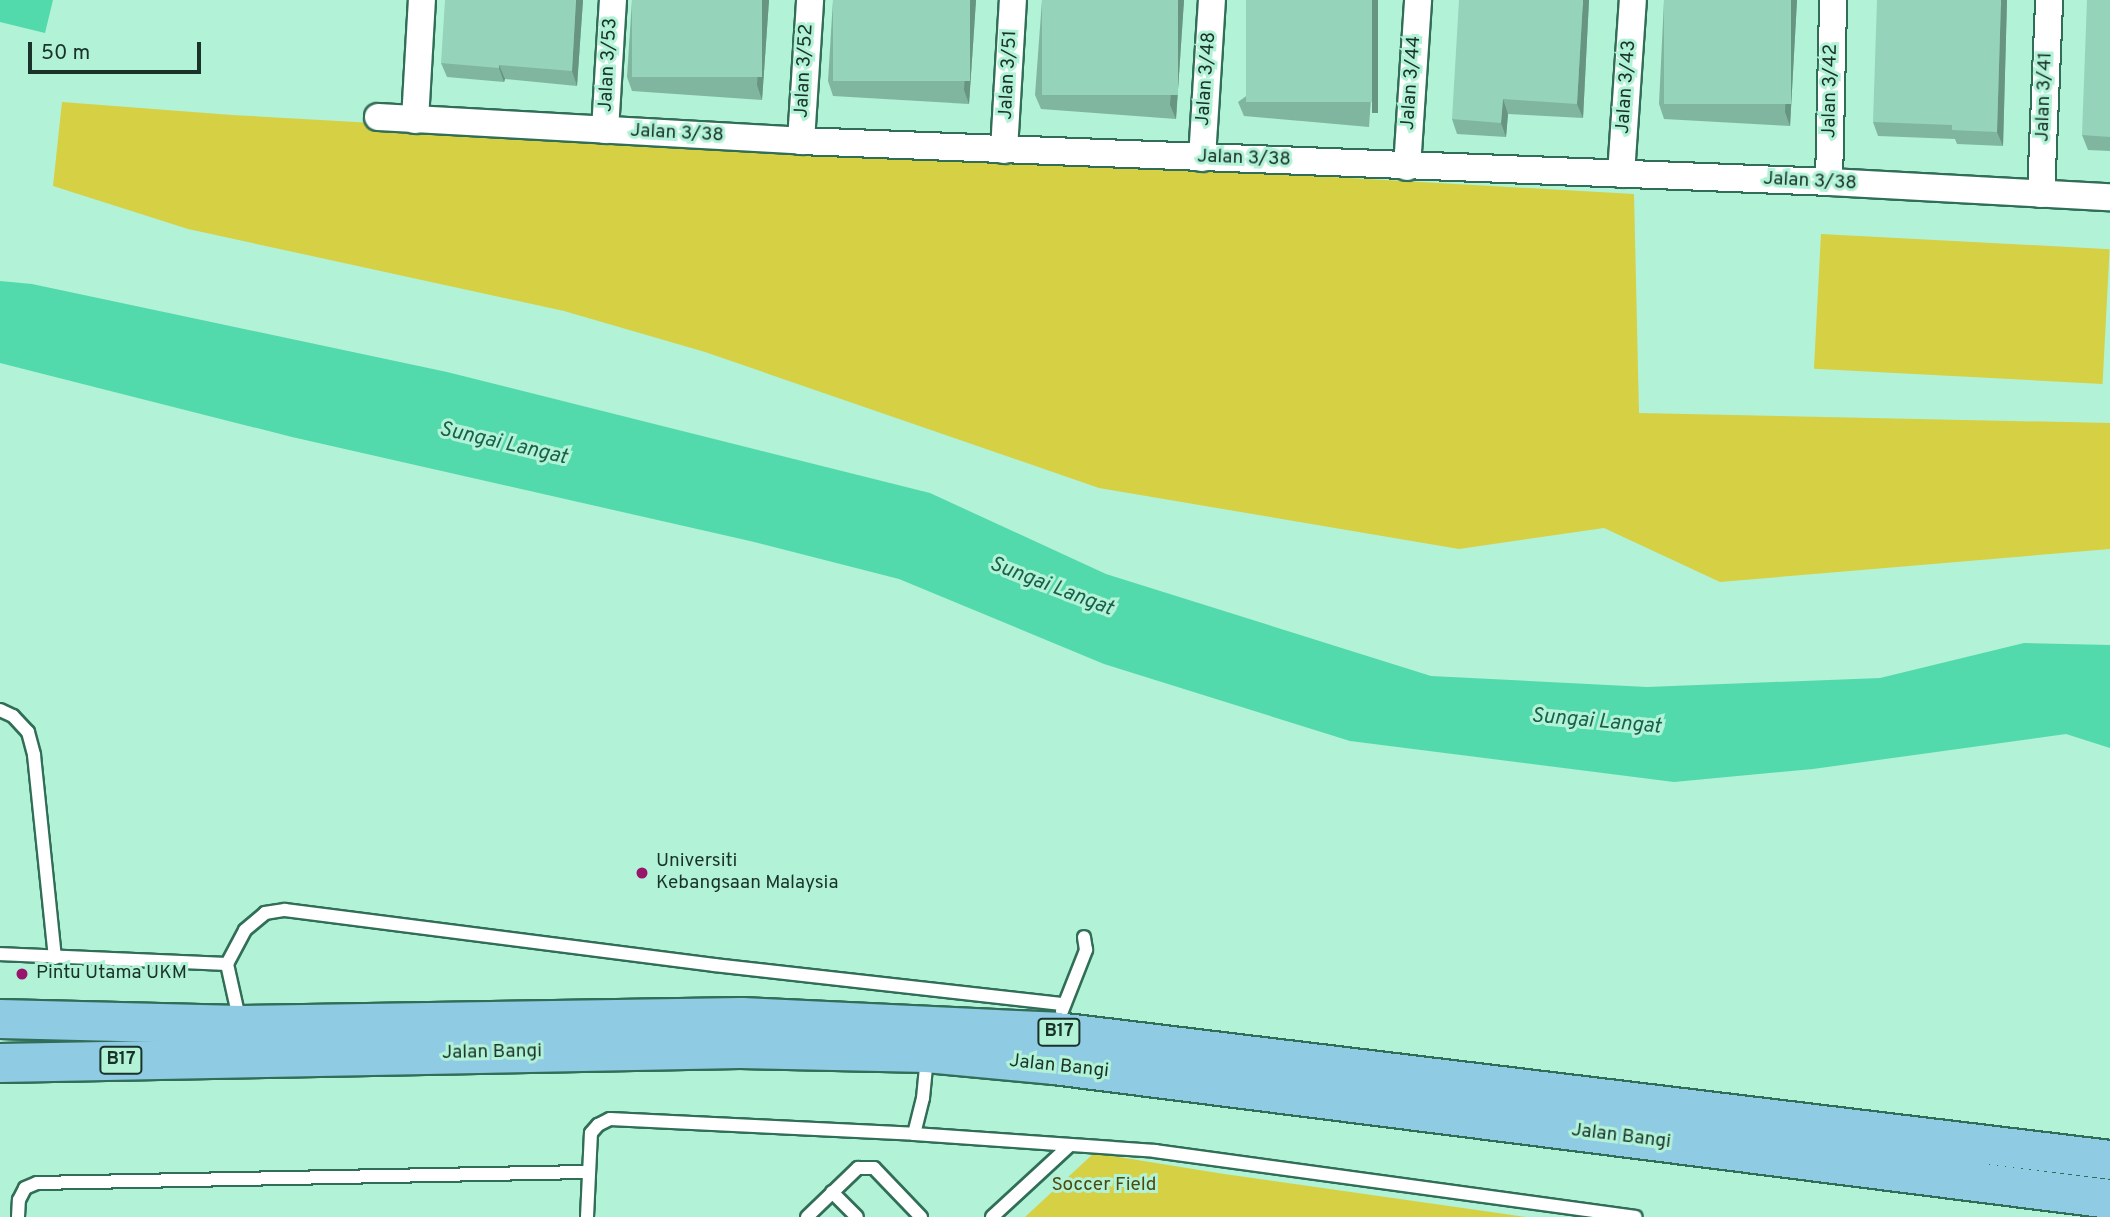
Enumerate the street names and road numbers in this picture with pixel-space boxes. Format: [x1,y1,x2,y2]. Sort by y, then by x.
street label: Jalan 3/53 [595,17,623,113]
street label: Jalan 3/52 [791,23,819,119]
street label: Jalan 3/51 [995,30,1023,120]
street label: Jalan 3/48 [1192,31,1222,127]
street label: Jalan 3/44 [1397,35,1427,131]
street label: Jalan 3/43 [1612,39,1642,135]
street label: Jalan 3/42 [1819,44,1843,138]
street label: Jalan 3/41 [2032,52,2058,142]
street label: Jalan 3/38 [629,120,725,148]
street label: Jalan 3/38 [1197,146,1291,172]
street label: Jalan 3/38 [1762,168,1858,196]
road number: B17 [1036,1017,1082,1046]
street label: Jalan Bangi [442,1041,542,1065]
road number: B17 [98,1045,144,1074]
street label: Jalan Bangi [1008,1050,1110,1084]
street label: Jalan Bangi [1570,1120,1672,1154]

